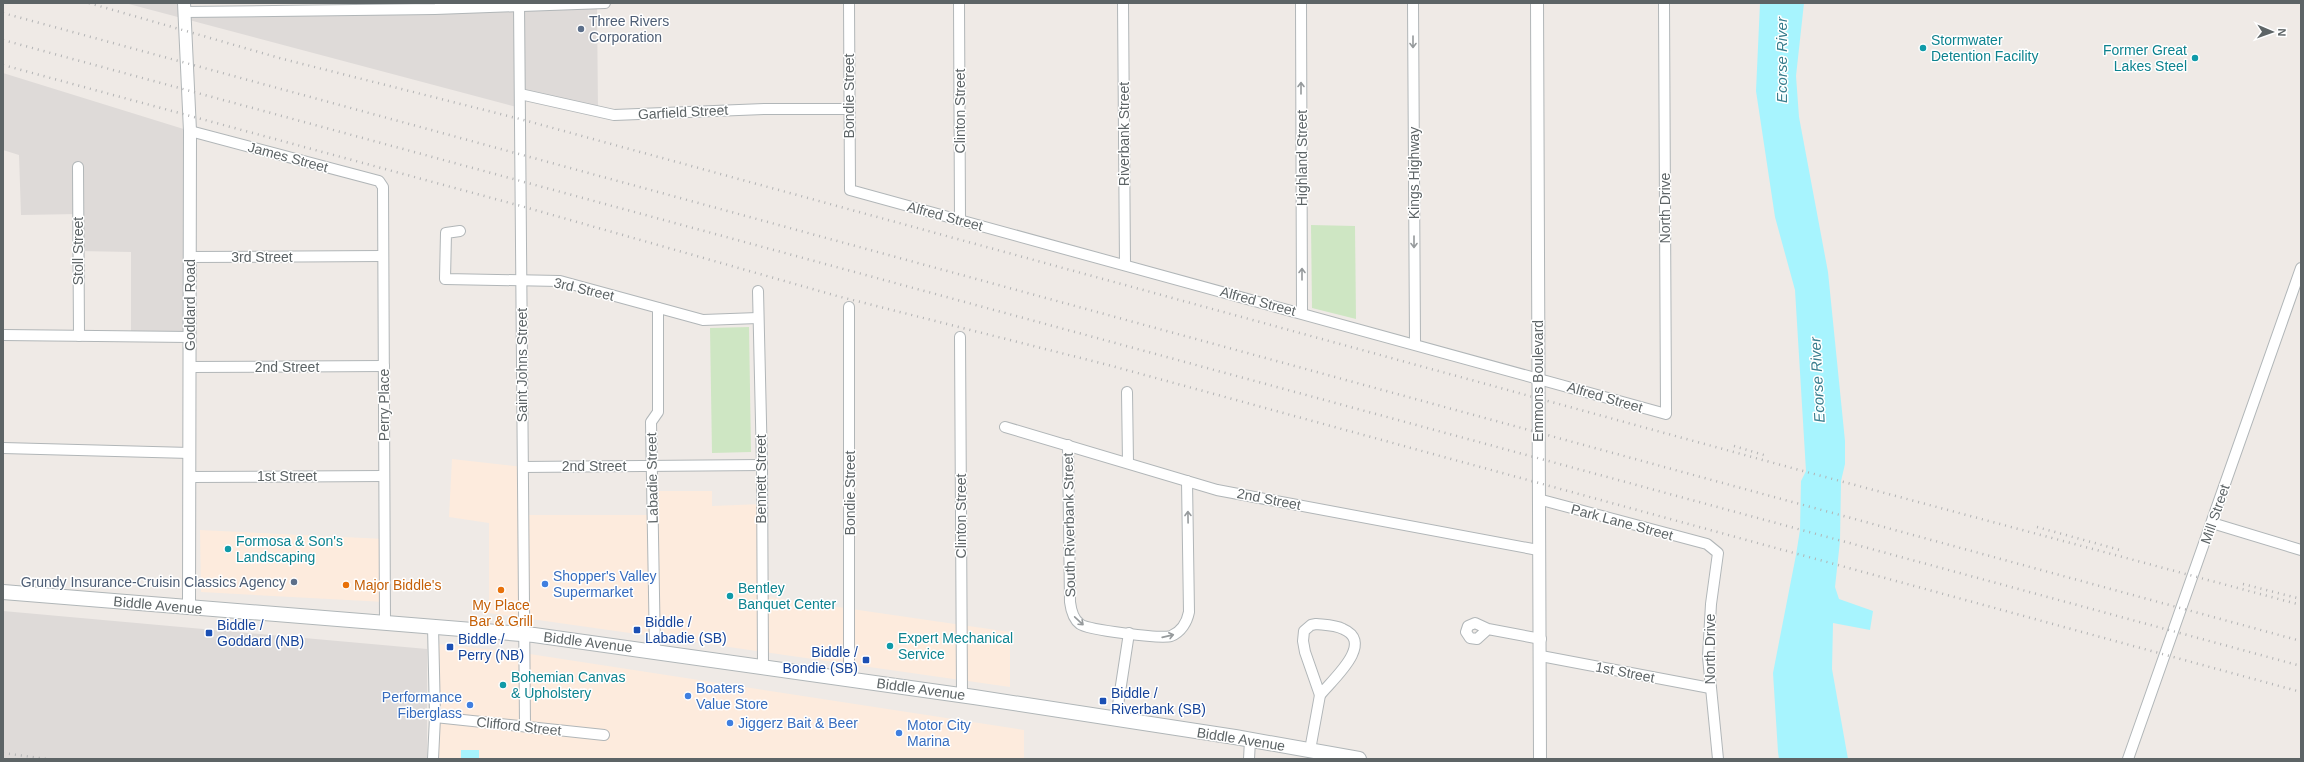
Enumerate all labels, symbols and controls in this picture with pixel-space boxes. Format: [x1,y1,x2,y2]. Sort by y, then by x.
north arrow [2252,12,2292,52]
place label: Three Rivers Corporation [589,13,669,45]
water label: Ecorse River [1773,16,1790,103]
marker: Three Rivers Corporation [576,24,586,34]
text: N [2276,28,2288,37]
place label: Stormwater Detention Facility [1931,32,2038,64]
one-way arrow [1409,35,1417,48]
place label: Former Great Lakes Steel [2103,42,2187,74]
marker: Stormwater Detention Facility [1918,43,1928,53]
street label: Bondie Street [841,53,857,138]
marker: Former Great Lakes Steel [2190,53,2200,63]
street label: Clinton Street [952,68,968,153]
street label: Riverbank Street [1116,82,1132,186]
one-way arrow [1297,82,1305,95]
street label: Garfield Street [638,102,729,122]
street label: Highland Street [1294,110,1310,206]
street label: Kings Highway [1406,127,1422,219]
street label: James Street [246,139,330,175]
street label: North Drive [1657,172,1673,243]
street label: Alfred Street [905,198,985,234]
street label: Stoll Street [70,217,86,285]
one-way arrow [1410,235,1418,248]
street label: 3rd Street [231,249,293,265]
street label: Goddard Road [182,259,198,351]
one-way arrow [1298,268,1306,281]
street label: 3rd Street [552,274,616,304]
street label: Alfred Street [1218,283,1298,319]
street label: Saint Johns Street [514,308,530,422]
street label: Emmons Boulevard [1530,320,1546,442]
water label: Ecorse River [1806,336,1828,423]
street label: 2nd Street [255,359,319,375]
street label: Perry Place [376,369,392,441]
street label: Alfred Street [1565,379,1645,415]
street label: Labadie Street [643,432,661,524]
street label: Bennett Street [753,434,769,524]
street label: Bondie Street [842,450,858,535]
street label: South Riverbank Street [1060,452,1078,598]
street label: 2nd Street [562,458,626,474]
street label: 1st Street [257,468,317,484]
street label: Clinton Street [953,473,969,558]
street label: Mill Street [2197,482,2233,546]
street label: 2nd Street [1236,485,1302,513]
street label: Park Lane Street [1569,501,1675,543]
one-way arrow [1184,511,1192,524]
place label: Formosa & Son's Landscaping [236,533,343,565]
marker: Formosa & Son's Landscaping [223,544,233,554]
place label: Shopper's Valley Supermarket [553,568,657,600]
place label: Grundy Insurance-Cruisin Classics Agency [21,574,286,590]
marker: Grundy Insurance-Cruisin Classics Agency [289,577,299,587]
place label: Major Biddle's [354,577,442,593]
marker: Shopper's Valley Supermarket [540,579,550,589]
marker: Major Biddle's [341,580,351,590]
place label: Bentley Banquet Center [738,580,836,612]
marker: My Place Bar & Grill [496,585,506,595]
marker: Bentley Banquet Center [725,591,735,601]
street label: Biddle Avenue [113,593,203,617]
place label: My Place Bar & Grill [469,597,533,629]
street label: North Drive [1702,613,1718,684]
place label: Biddle / Labadie (SB) [645,614,727,646]
one-way arrow [1073,616,1083,626]
place label: Biddle / Goddard (NB) [217,617,304,649]
marker: Biddle / Labadie (SB) [632,625,642,635]
marker: Biddle / Goddard (NB) [204,628,214,638]
street label: Biddle Avenue [543,629,633,655]
place label: Expert Mechanical Service [898,630,1013,662]
place label: Biddle / Perry (NB) [458,631,524,663]
one-way arrow [1161,631,1174,639]
marker: Expert Mechanical Service [885,641,895,651]
marker: Biddle / Perry (NB) [445,642,455,652]
place label: Biddle / Bondie (SB) [783,644,858,676]
marker: Biddle / Bondie (SB) [861,655,871,665]
street label: 1st Street [1594,658,1656,686]
place label: Bohemian Canvas & Upholstery [511,669,625,701]
street label: Biddle Avenue [876,675,967,703]
marker: Bohemian Canvas & Upholstery [498,680,508,690]
place label: Boaters Value Store [696,680,768,712]
place label: Biddle / Riverbank (SB) [1111,685,1206,717]
place label: Performance Fiberglass [382,689,462,721]
marker: Boaters Value Store [683,691,693,701]
marker: Biddle / Riverbank (SB) [1098,696,1108,706]
marker: Performance Fiberglass [465,700,475,710]
street label: Clifford Street [476,714,562,738]
place label: Jiggerz Bait & Beer [738,715,858,731]
place label: Motor City Marina [907,717,971,749]
marker: Jiggerz Bait & Beer [725,718,735,728]
street label: Biddle Avenue [1196,724,1287,754]
marker: Motor City Marina [894,728,904,738]

